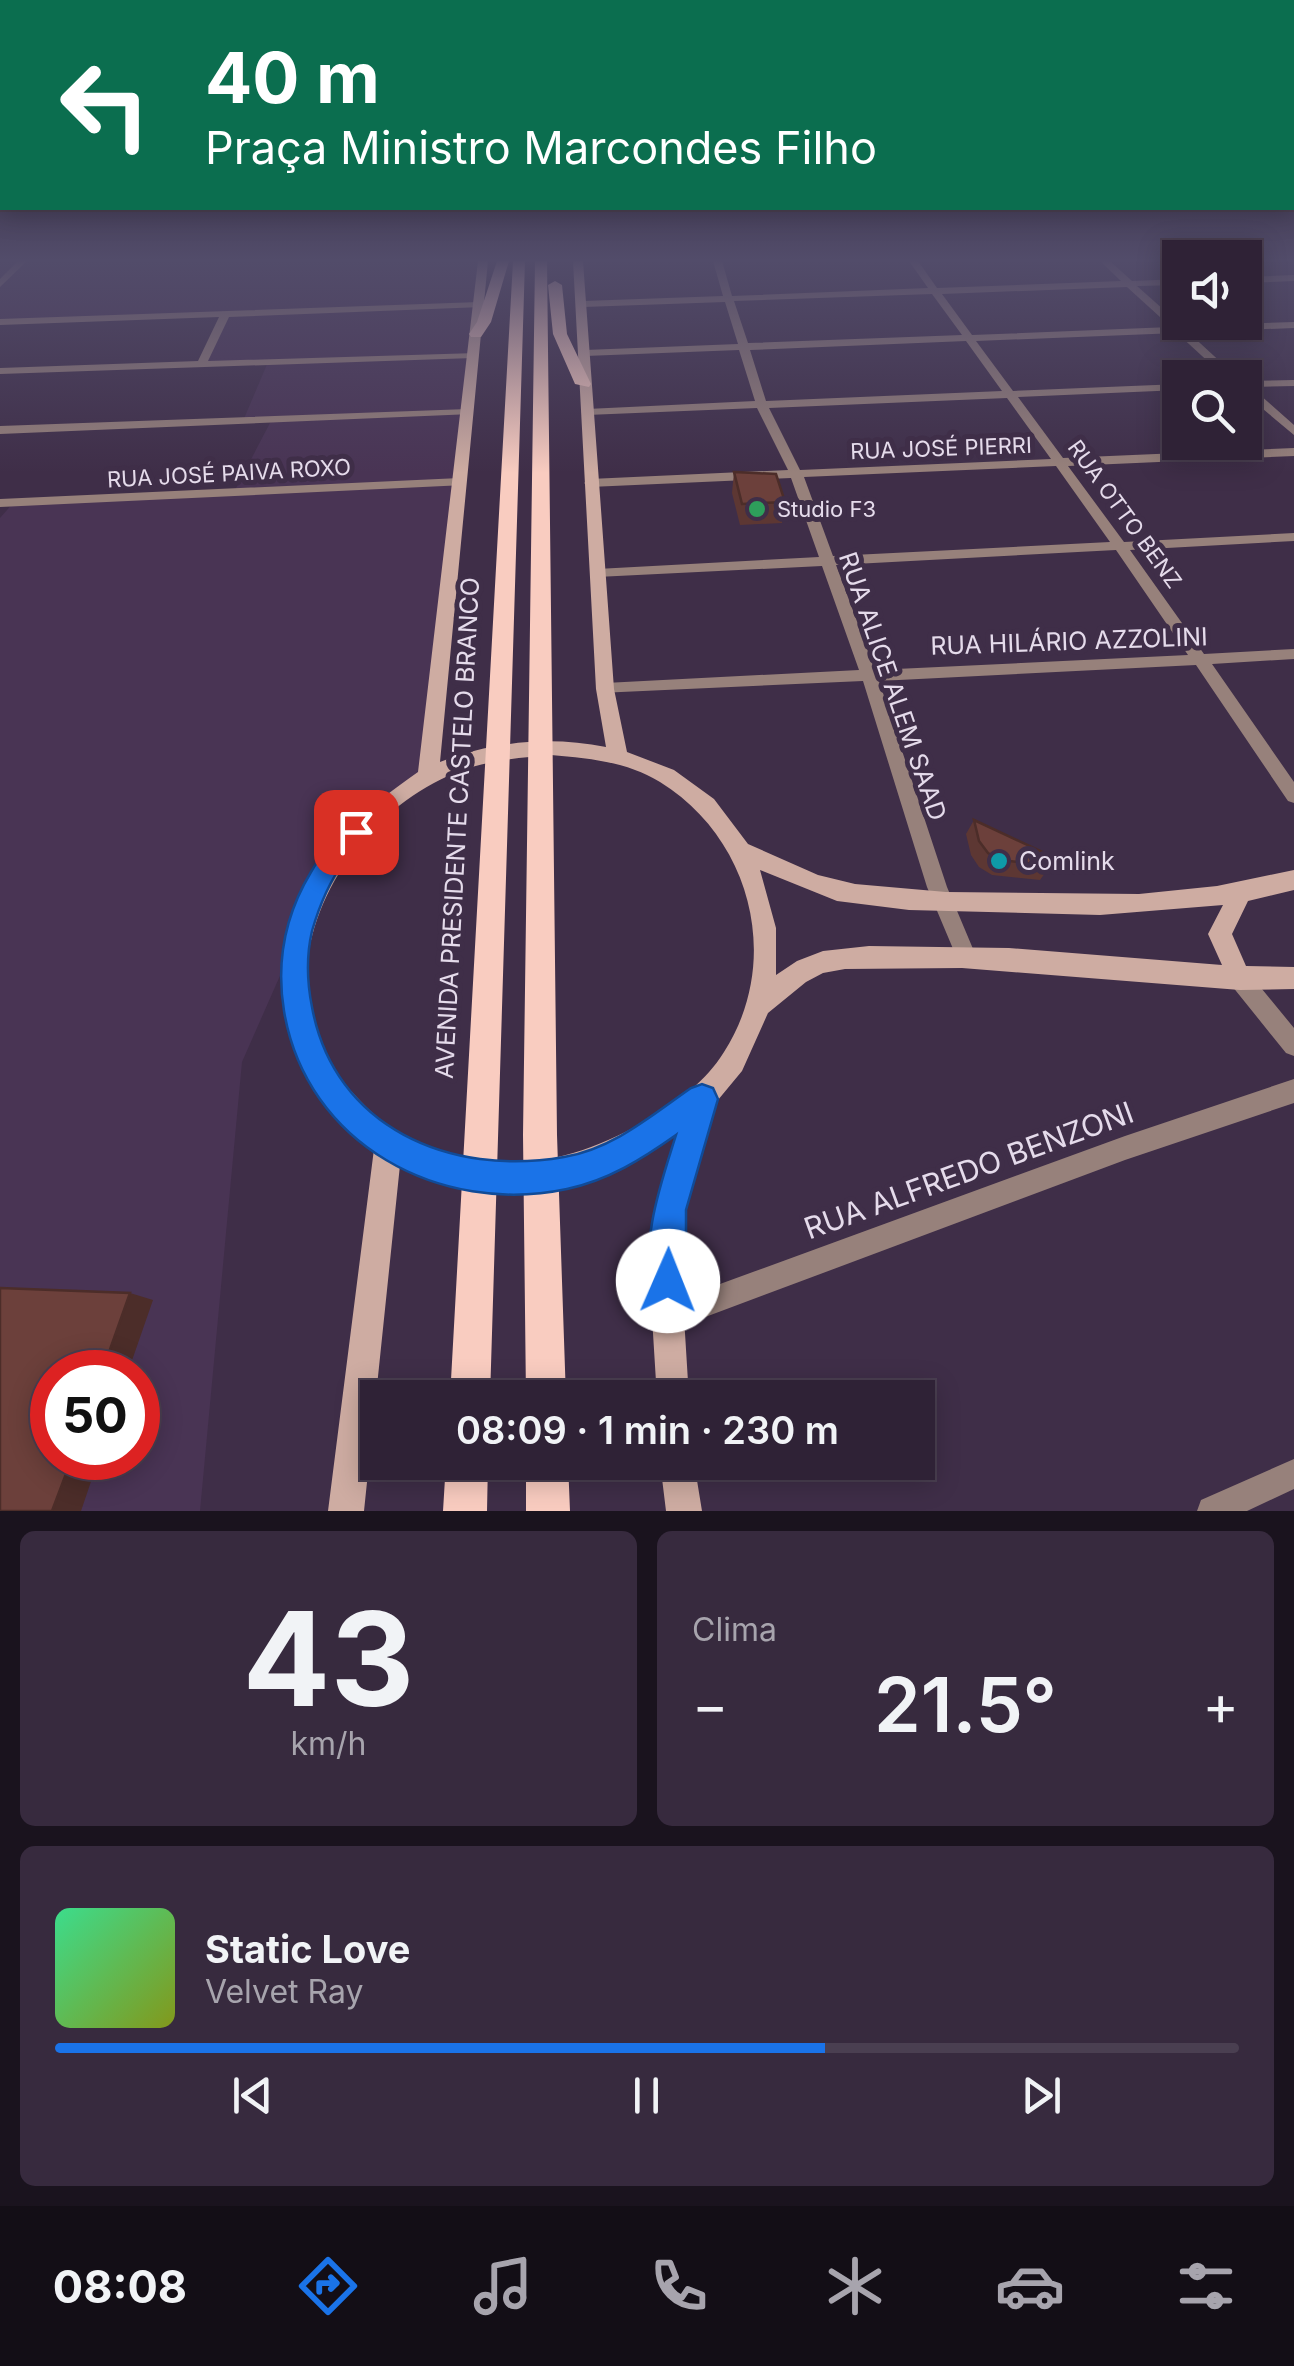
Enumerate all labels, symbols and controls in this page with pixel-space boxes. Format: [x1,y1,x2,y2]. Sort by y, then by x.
text: 40 m [205,35,380,120]
icon: left [40,40,170,170]
text: Praça Ministro Marcondes Filho [205,120,877,175]
map controls [1162,240,1262,460]
button: sound [1162,240,1262,340]
button: search [1162,360,1262,460]
street label: RUA JOSÉ PIERRI [850,432,1032,464]
street label: RUA OTTO BENZ [1063,435,1187,593]
street label: RUA JOSÉ PAIVA ROXO [106,454,352,492]
place label: Studio F3 [777,496,876,522]
marker: Studio F3 [746,498,768,520]
street label: RUA ALICE ALEM SAAD [833,548,953,824]
street label: AVENIDA PRESIDENTE CASTELO BRANCO [429,576,485,1080]
street label: RUA HILÁRIO AZZOLINI [930,620,1208,661]
pin [314,790,399,875]
icon: arrive [329,805,384,860]
place label: Comlink [1019,846,1115,876]
marker: Comlink [988,850,1010,872]
street label: RUA ALFREDO BENZONI [799,1094,1138,1246]
position arrow [616,1229,720,1333]
speed limit sign: 50 [30,1350,160,1480]
text: 08:09 · 1 min · 230 m [456,1407,839,1453]
text: 43 [243,1580,414,1737]
text: Clima [692,1610,777,1649]
text: 21.5° [874,1659,1057,1750]
text: − [692,1672,728,1738]
text: + [1203,1672,1239,1738]
text: km/h [290,1724,367,1763]
text: Static Love [205,1926,410,1972]
text: Velvet Ray [205,1972,363,2011]
icon: previous [225,2068,280,2123]
icon: pause [619,2068,674,2123]
icon: next [1014,2068,1069,2123]
icon: directions [293,2251,363,2321]
icon: music [468,2251,538,2321]
icon: phone [644,2251,714,2321]
icon: climate [820,2251,890,2321]
icon: car [995,2251,1065,2321]
icon: filters [1171,2251,1241,2321]
text: 08:08 [53,2259,187,2314]

